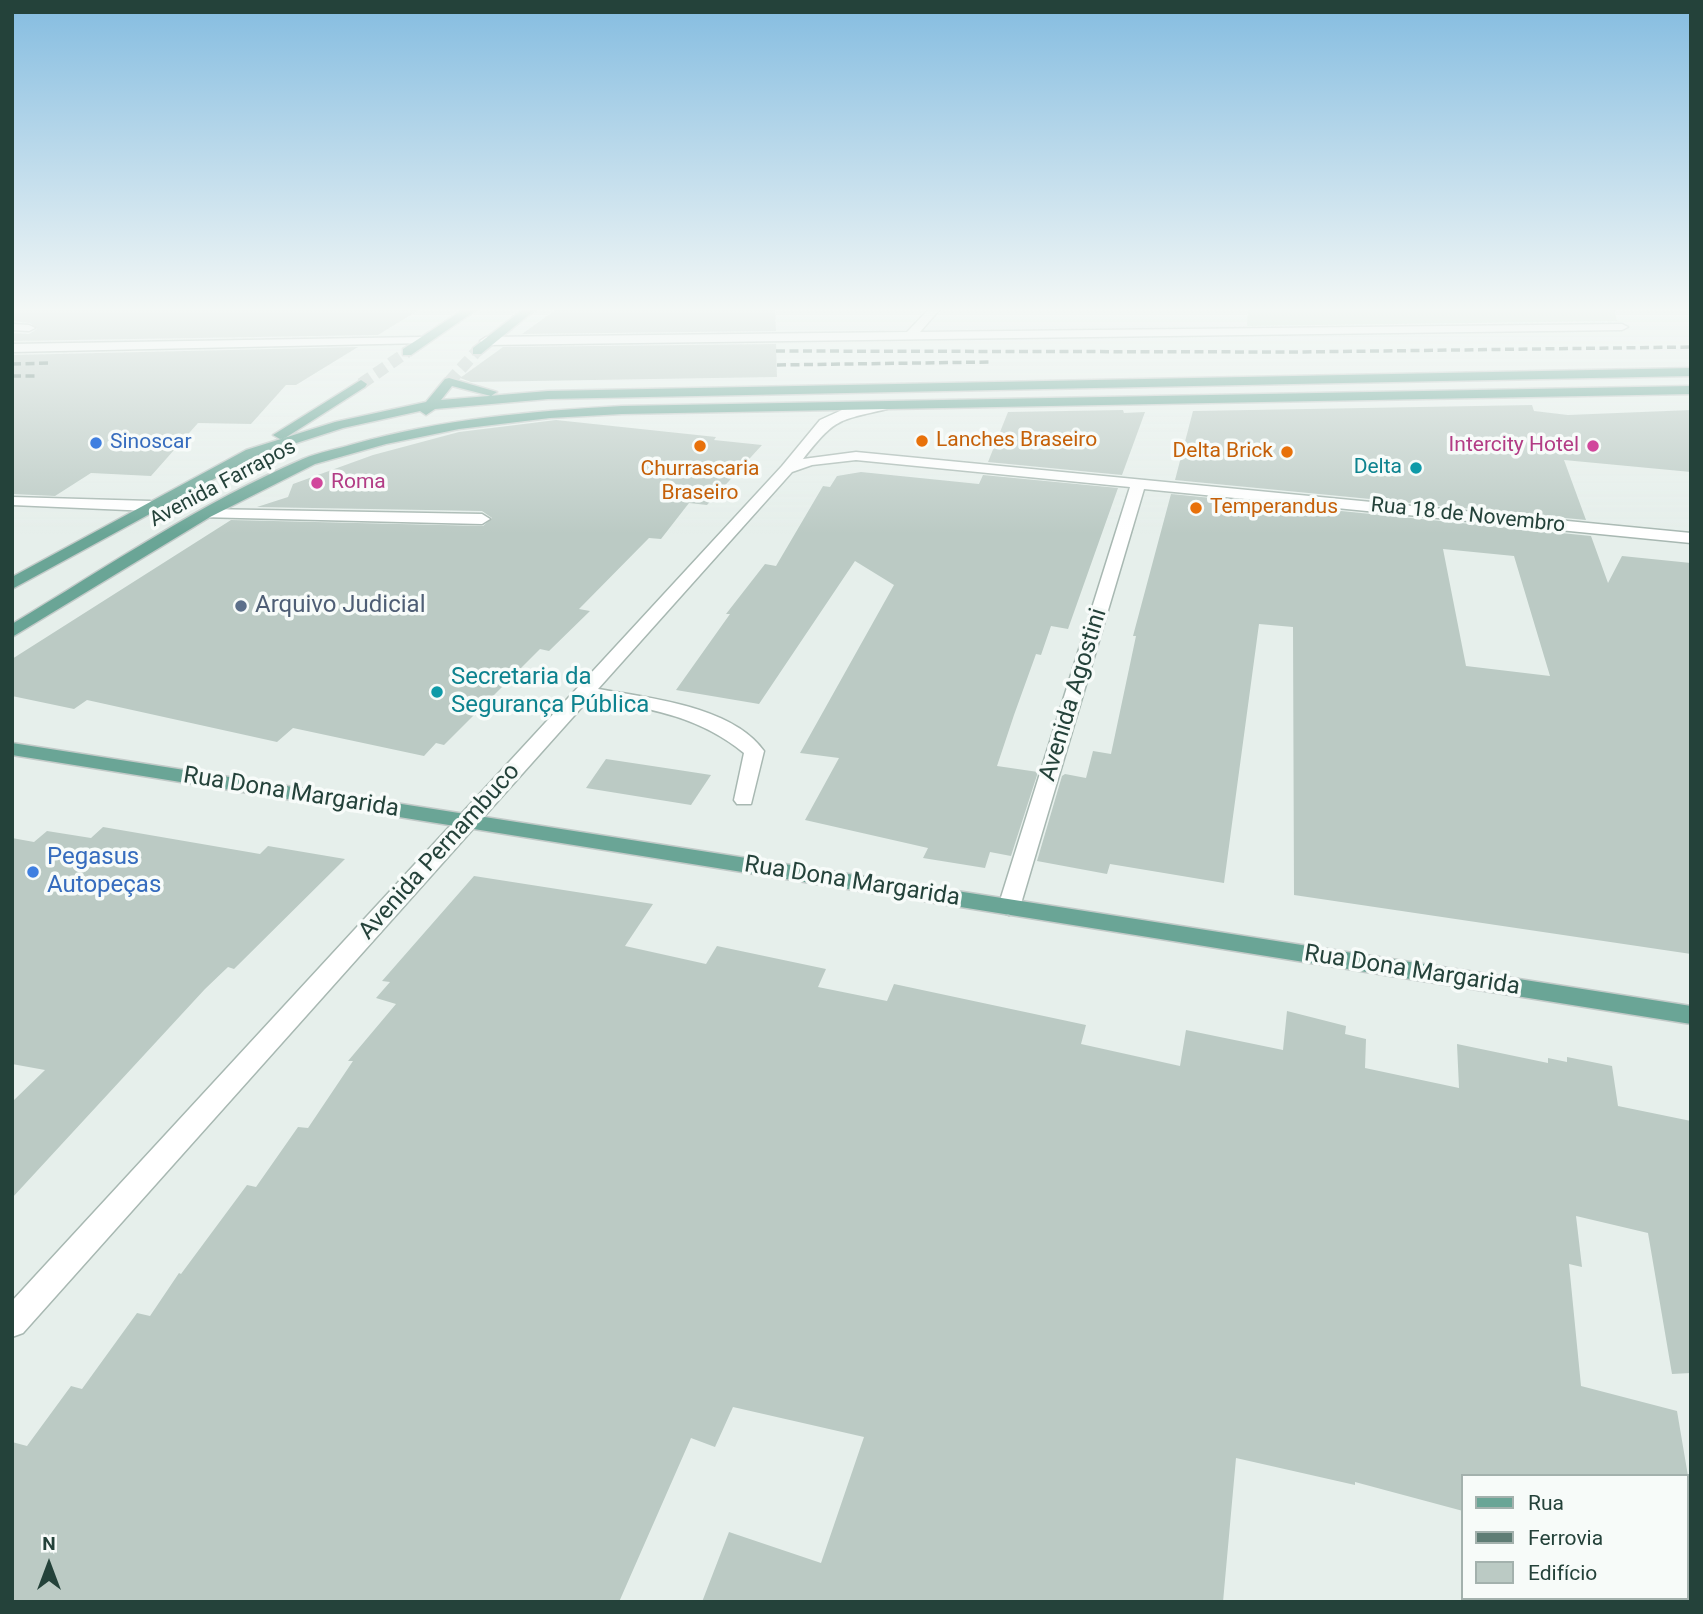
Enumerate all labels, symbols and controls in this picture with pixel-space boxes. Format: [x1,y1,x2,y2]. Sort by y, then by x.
place label: Lanches Braseiro [936,428,1097,454]
place label: Sinoscar [110,430,192,456]
marker: Lanches Braseiro [914,433,930,449]
place label: Intercity Hotel [1449,433,1579,459]
marker: Sinoscar [88,435,104,451]
street label: Avenida Farrapos [146,435,300,533]
marker: Churrascaria Braseiro [692,438,708,454]
marker: Intercity Hotel [1585,438,1601,454]
place label: Delta Brick [1173,439,1273,465]
marker: Delta Brick [1279,444,1295,460]
place label: Delta [1354,455,1402,481]
place label: Churrascaria Braseiro [641,457,759,507]
marker: Delta [1408,460,1424,476]
place label: Roma [331,470,386,496]
marker: Roma [309,475,325,491]
street label: Rua 18 de Novembro [1370,493,1566,539]
place label: Temperandus [1210,495,1338,521]
marker: Temperandus [1188,500,1204,516]
place label: Arquivo Judicial [255,592,425,620]
marker: Arquivo Judicial [233,598,249,614]
street label: Avenida Agostini [1034,605,1114,785]
place label: Secretaria da Segurança Pública [451,664,649,720]
marker: Secretaria da Segurança Pública [429,684,445,700]
street label: Avenida Pernambuco [353,758,527,946]
street label: Rua Dona Margarida [181,762,401,824]
place label: Pegasus Autopeças [47,844,161,900]
street label: Rua Dona Margarida [742,851,962,913]
marker: Pegasus Autopeças [25,864,41,880]
street label: Rua Dona Margarida [1302,940,1522,1002]
legend [1462,1474,1689,1600]
text: Rua [1528,1491,1564,1515]
text: Ferrovia [1528,1526,1603,1550]
north arrow [14,1530,84,1600]
text: N [42,1532,56,1555]
text: Edifício [1528,1561,1597,1585]

